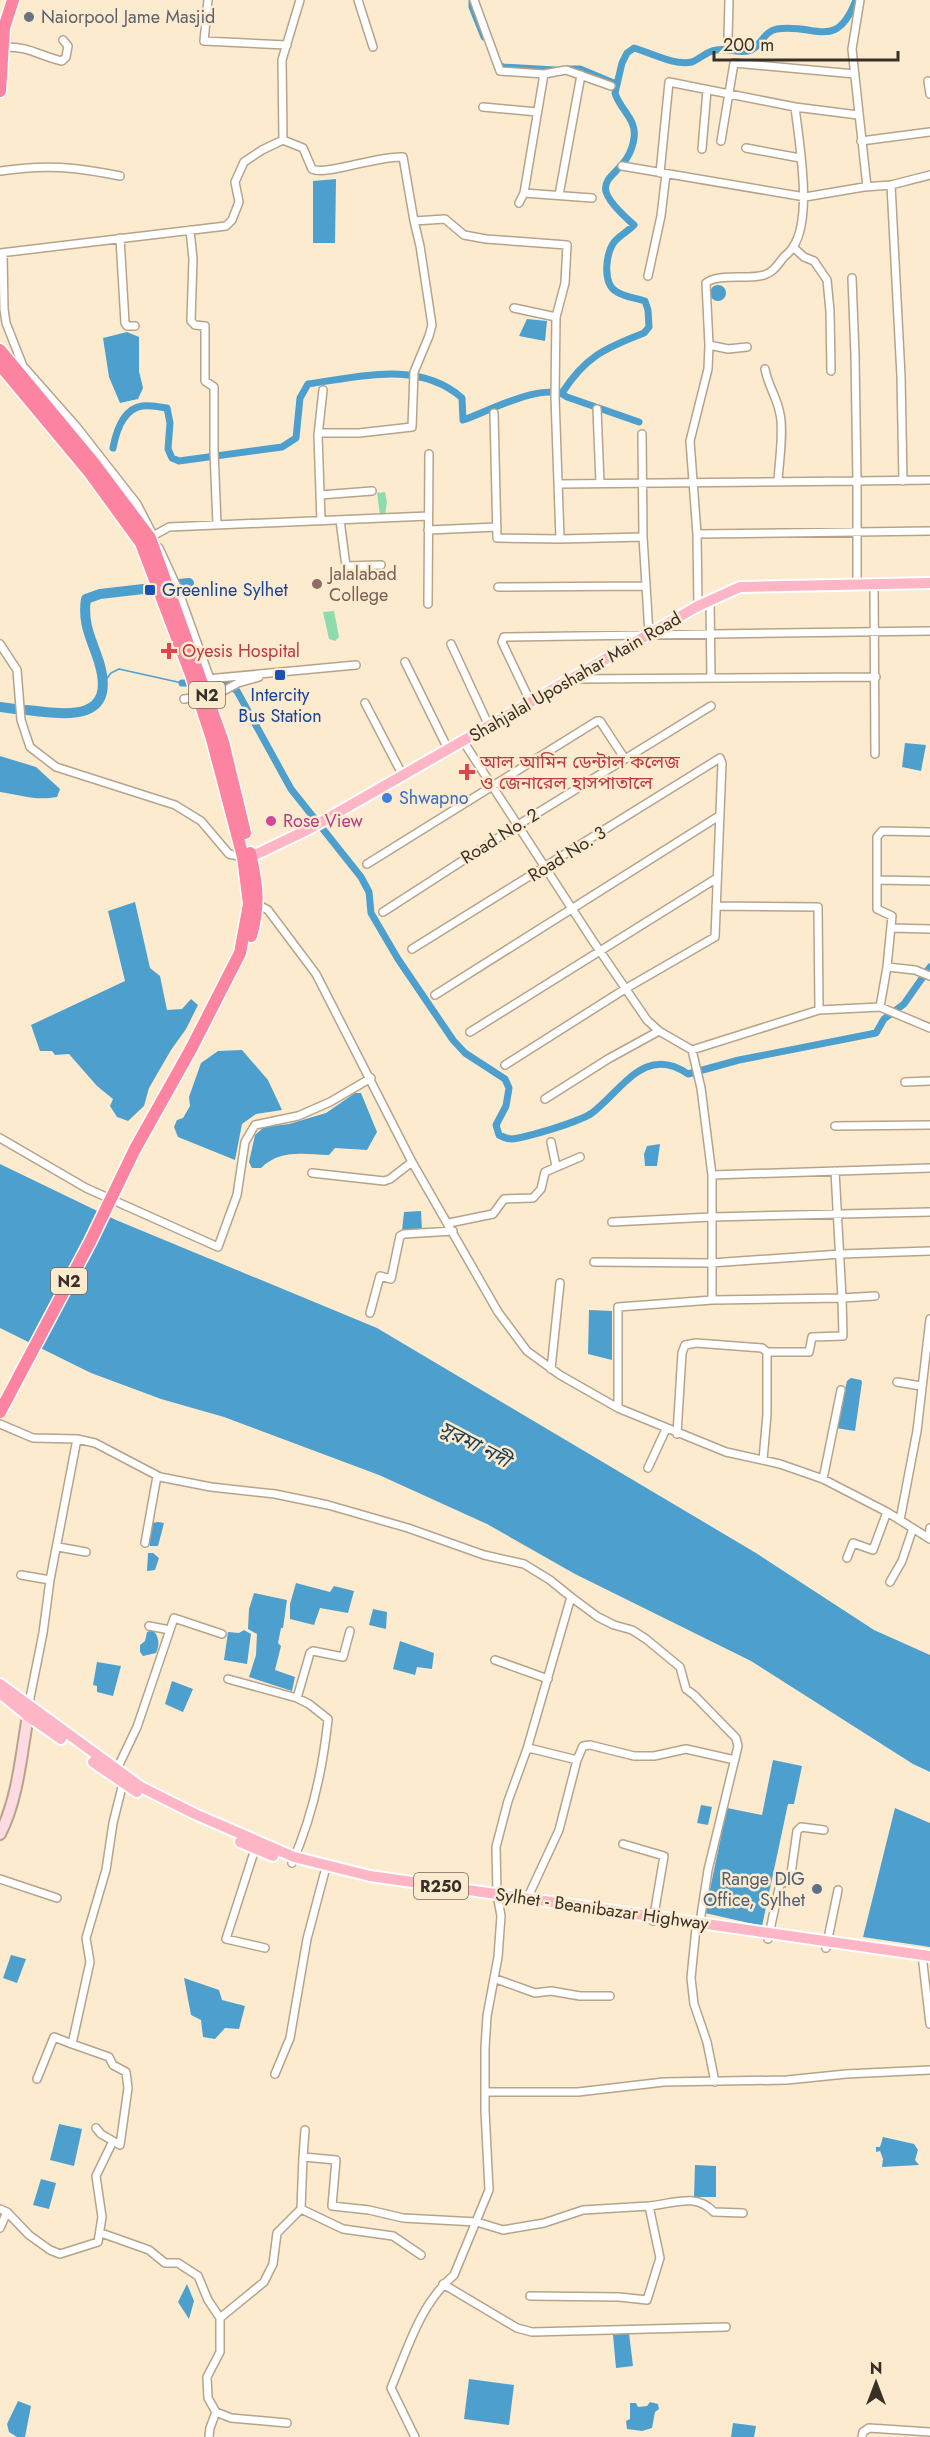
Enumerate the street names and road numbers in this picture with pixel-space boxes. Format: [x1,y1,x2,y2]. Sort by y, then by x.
street label: Shahjalal Uposhahar Main Road [464,606,686,748]
road number: N2 [189,682,225,708]
street label: Road No. 2 [456,802,544,870]
street label: Road No. 3 [523,820,611,888]
road number: N2 [51,1268,87,1294]
road number: R250 [414,1873,468,1899]
street label: Sylhet - Beanibazar Highway [494,1881,710,1937]

